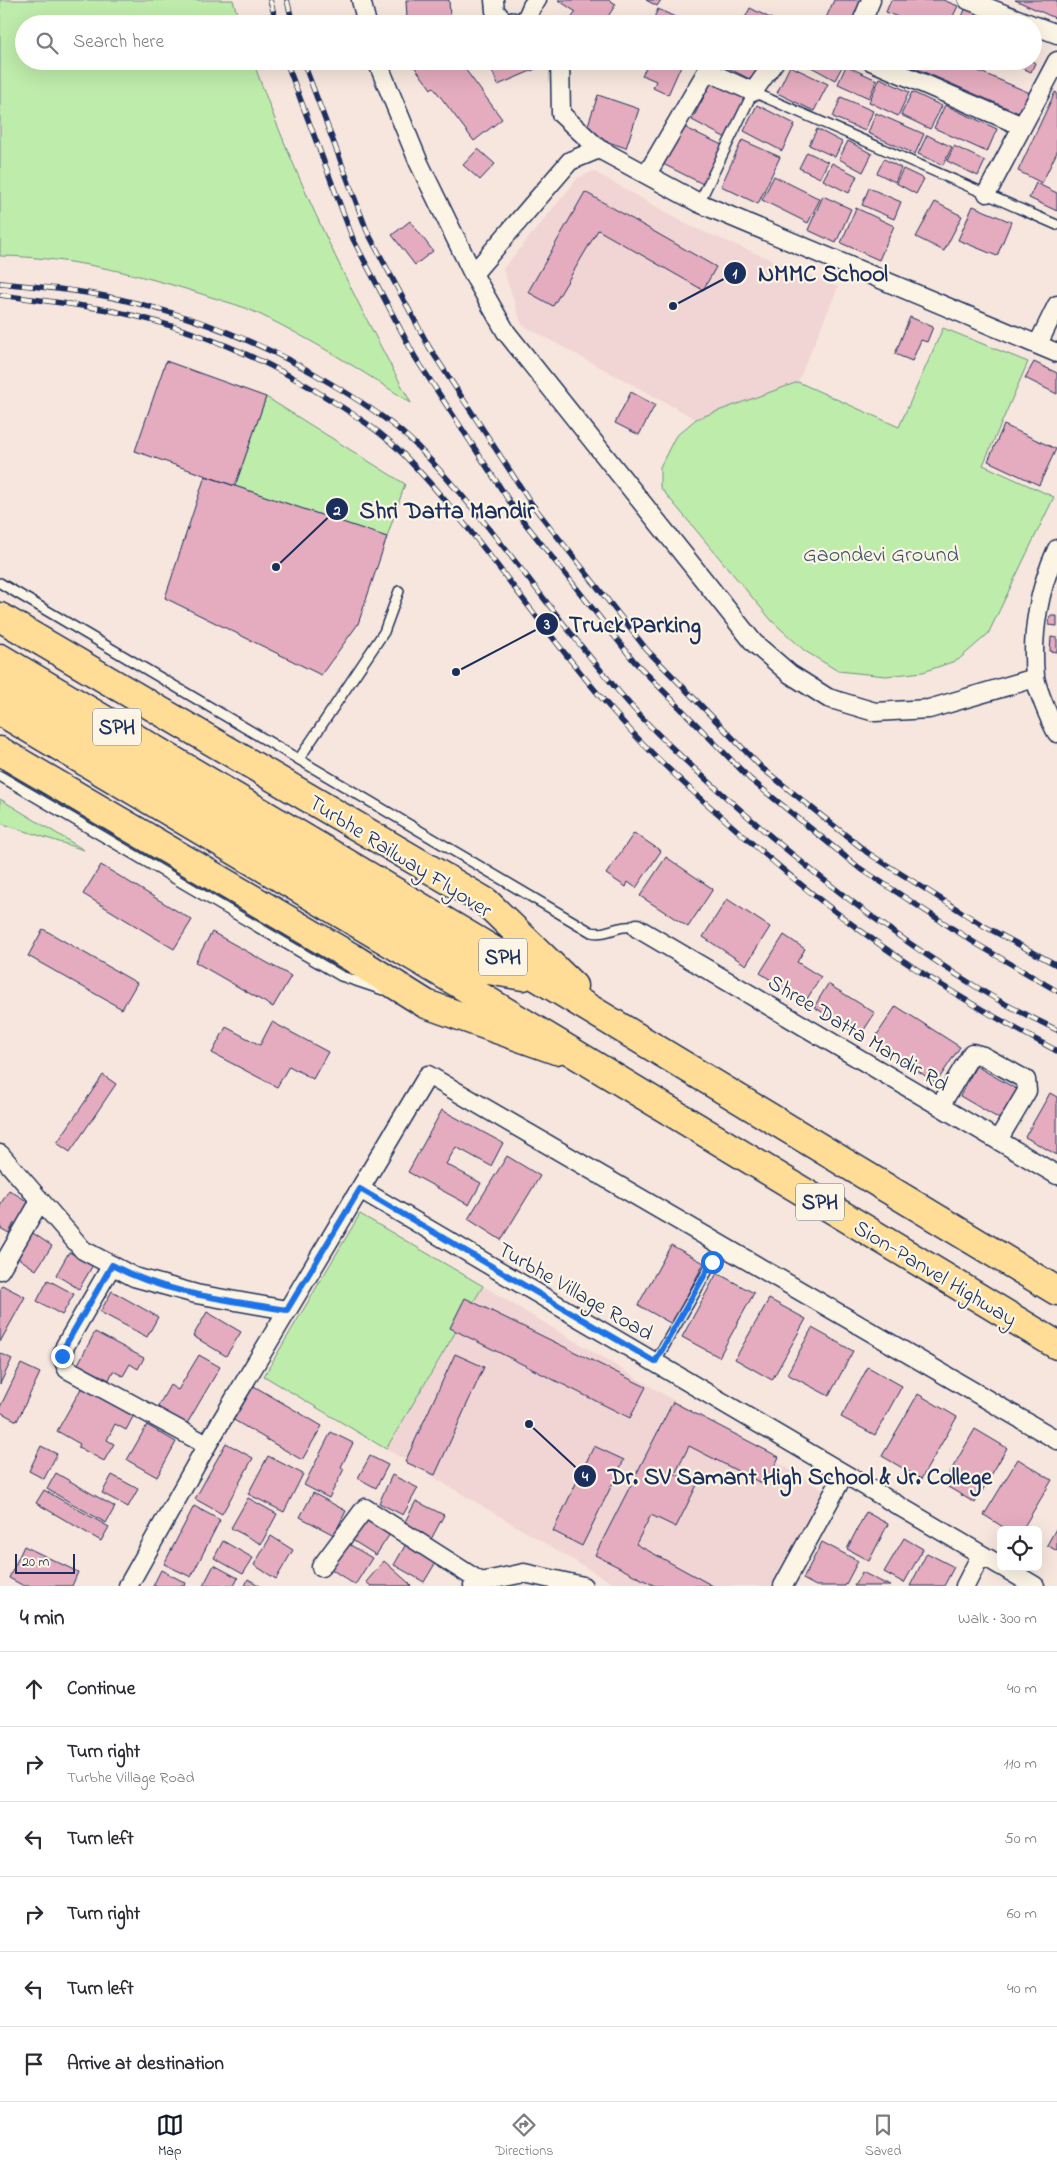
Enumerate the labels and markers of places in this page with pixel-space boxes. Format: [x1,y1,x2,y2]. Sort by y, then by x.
callout: NMMC School [723,253,898,292]
callout: Shri Datta Mandir [324,490,544,529]
callout: Truck Parking [534,604,711,643]
callout: Dr. SV Samant High School & Jr. College [573,1456,1002,1495]

